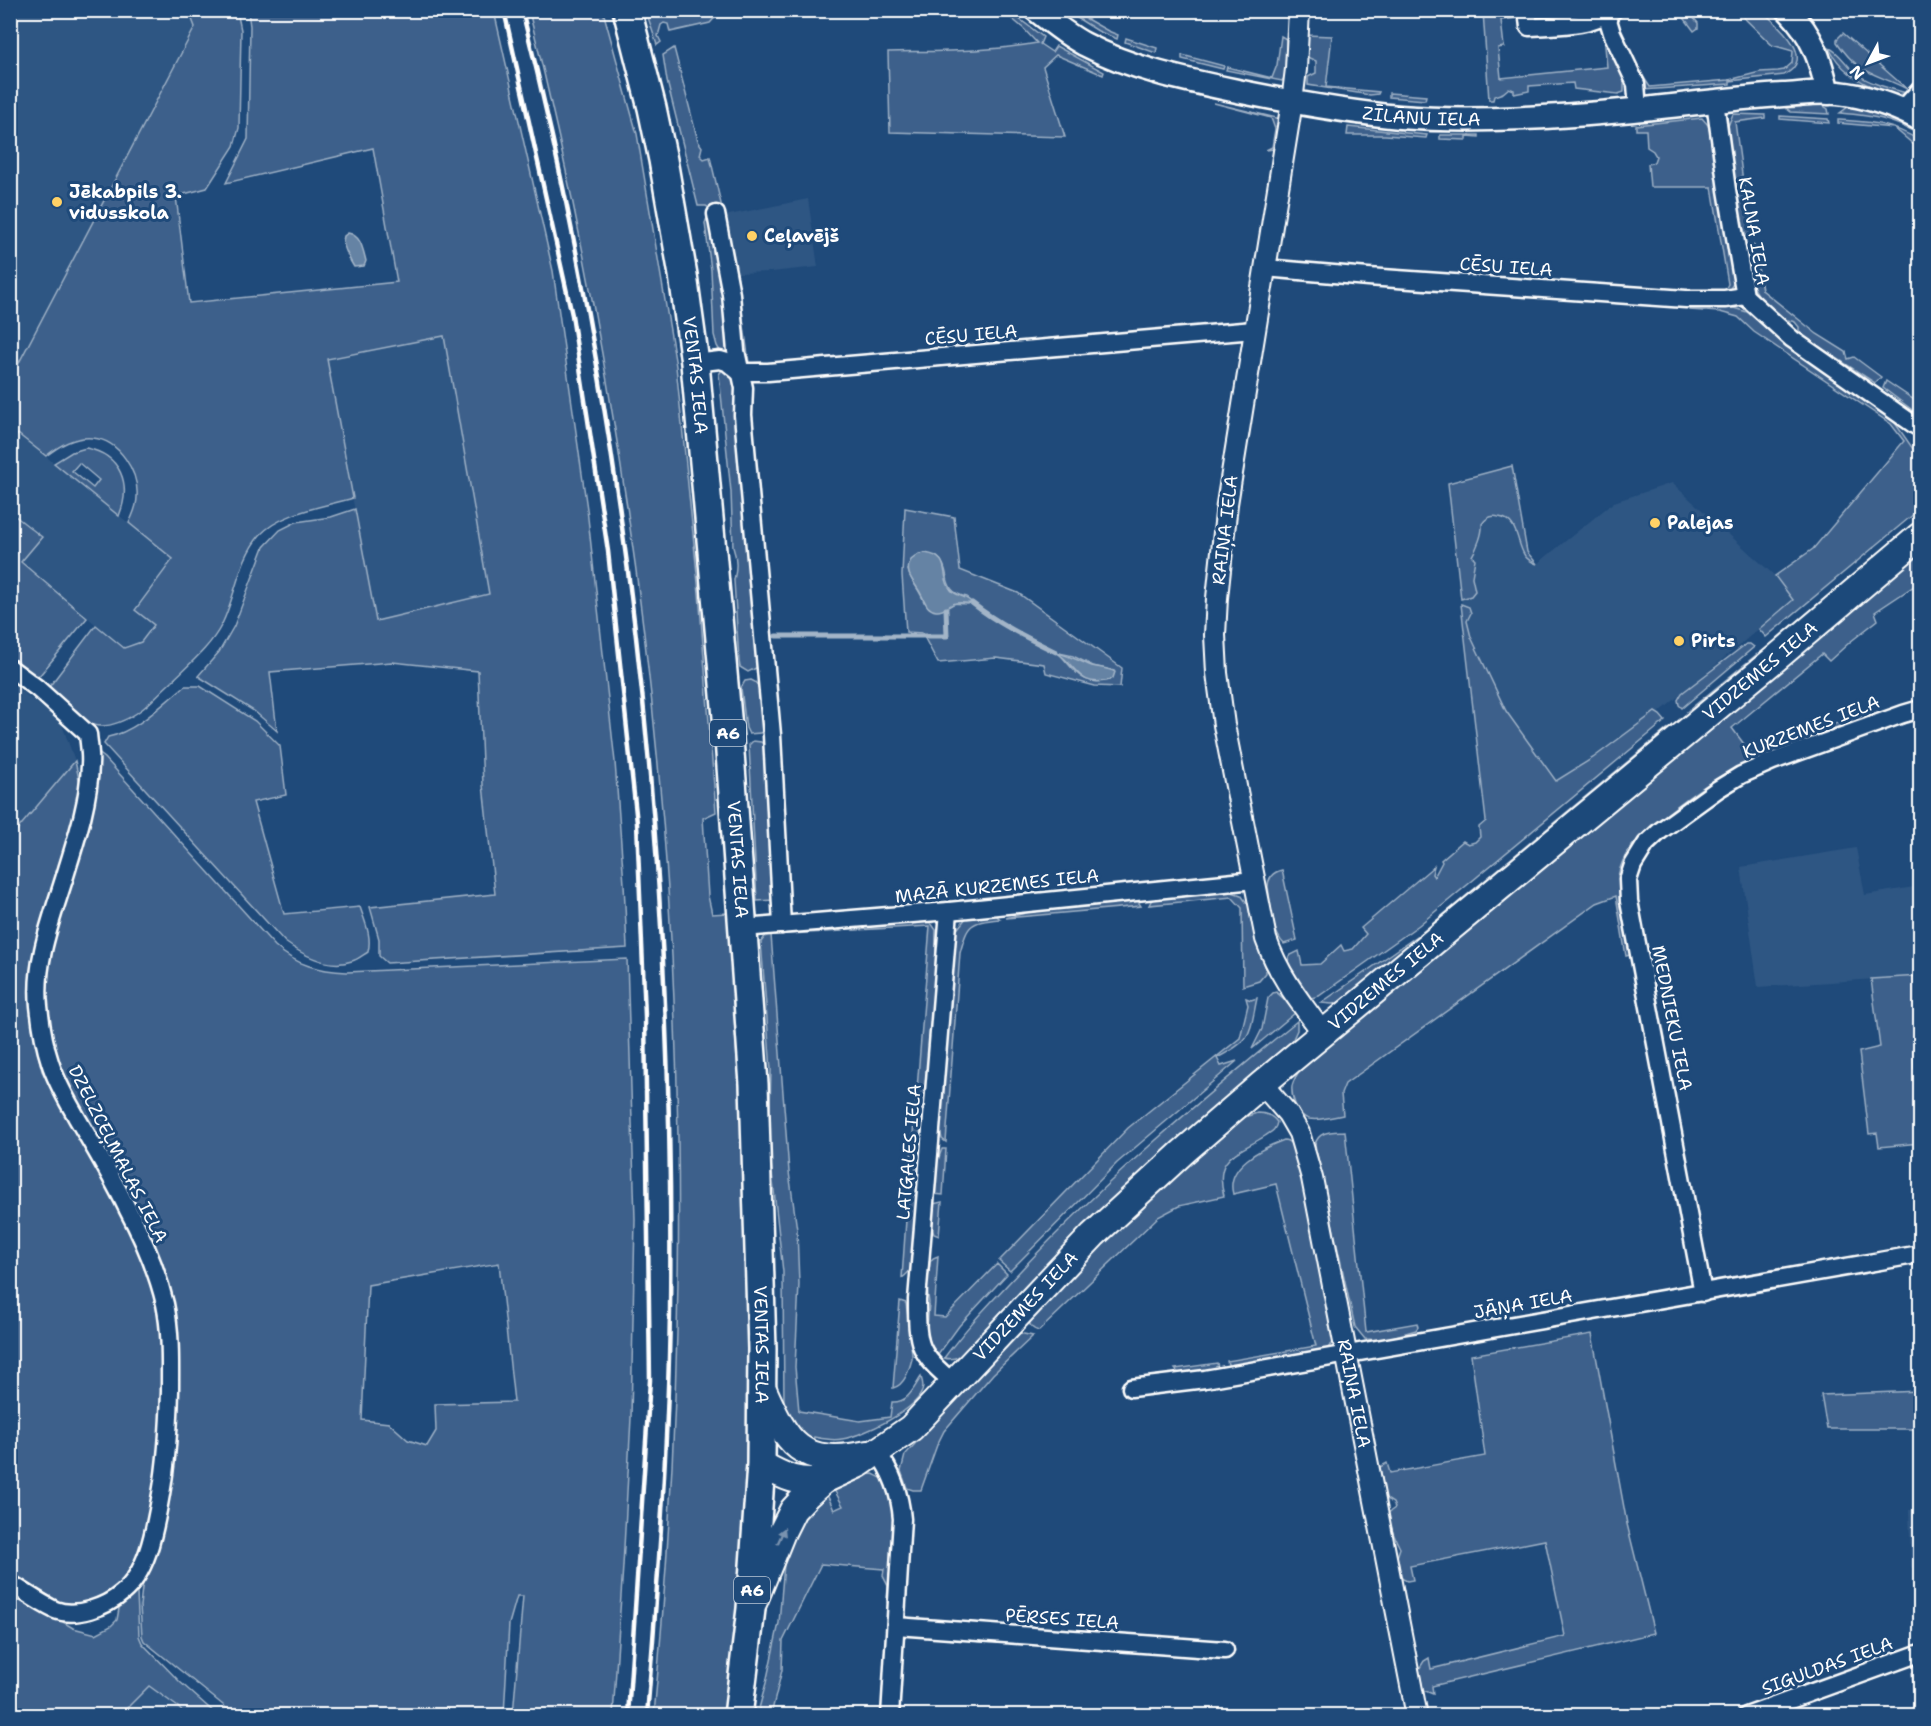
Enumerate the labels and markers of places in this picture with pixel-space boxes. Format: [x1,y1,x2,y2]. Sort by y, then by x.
place label: Jēkabpils 3. vidusskola [69,180,182,225]
marker: Jēkabpils 3. vidusskola [50,195,64,209]
place label: Ceļavējš [764,224,839,248]
marker: Ceļavējš [745,229,759,243]
place label: Palejas [1667,511,1733,535]
marker: Palejas [1648,516,1662,530]
place label: Pirts [1691,629,1736,653]
marker: Pirts [1672,634,1686,648]

